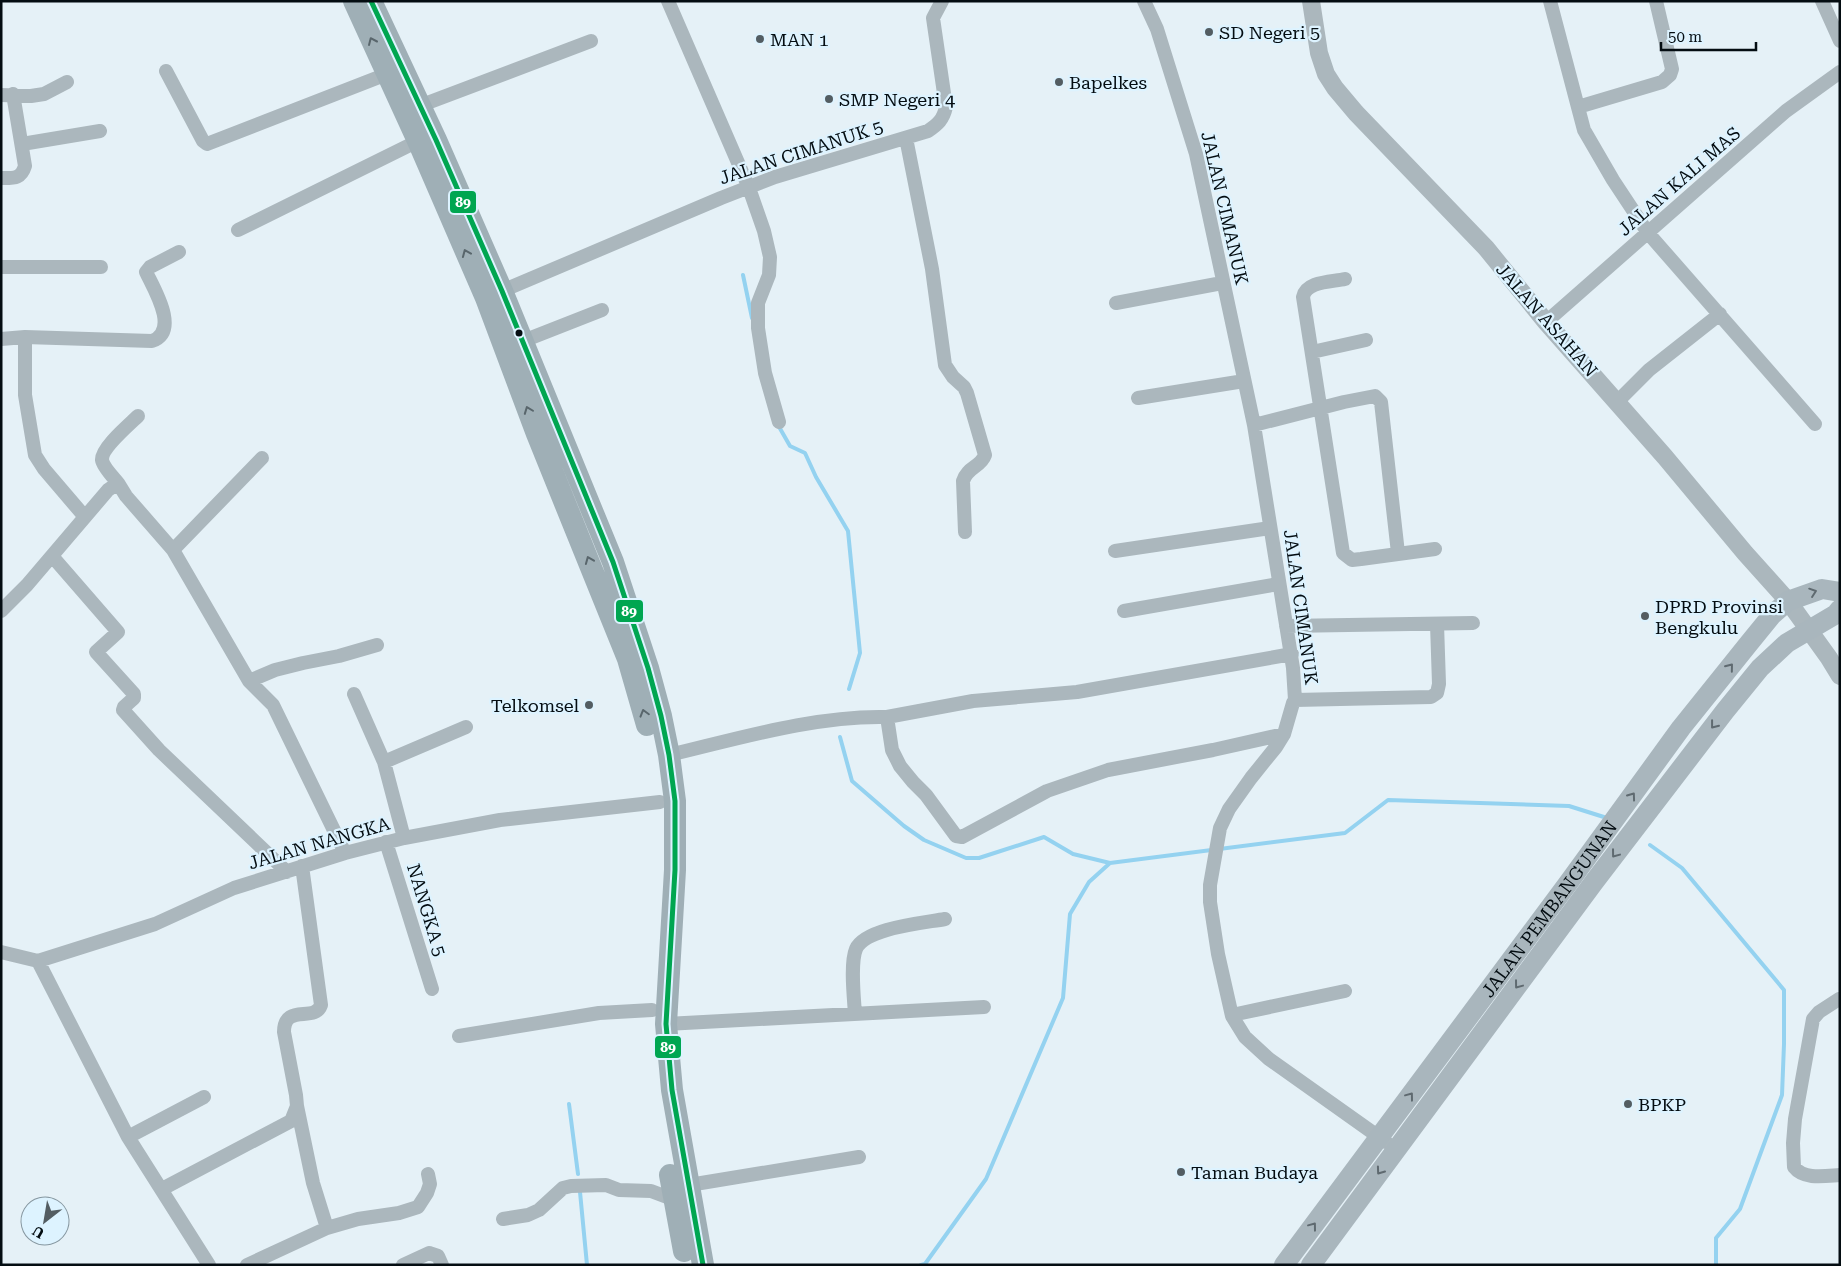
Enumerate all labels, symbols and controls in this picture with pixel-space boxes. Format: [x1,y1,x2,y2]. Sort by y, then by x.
scale bar [1661,20,1756,52]
place label: SD Negeri 5 [1219,22,1320,43]
marker: SD Negeri 5 [1203,26,1215,38]
text: 50 m [1668,28,1703,46]
place label: MAN 1 [770,29,829,50]
marker: MAN 1 [754,33,766,45]
one-way arrow [368,37,378,46]
place label: Bapelkes [1069,72,1147,93]
marker: Bapelkes [1053,76,1065,88]
place label: SMP Negeri 4 [839,89,955,110]
marker: SMP Negeri 4 [823,93,835,105]
street label: JALAN CIMANUK 5 [716,116,886,188]
street label: JALAN KALI MAS [1614,122,1744,240]
street label: JALAN CIMANUK [1197,129,1253,287]
line badge: 89 [449,190,477,214]
text: 89 [455,194,471,210]
one-way arrow [462,249,473,258]
street label: JALAN ASAHAN [1492,259,1602,381]
unlabelled marker [514,328,524,338]
one-way arrow [524,406,534,414]
street label: JALAN CIMANUK [1280,528,1322,686]
one-way arrow [585,557,595,565]
one-way arrow [1809,588,1817,598]
place label: DPRD Provinsi Bengkulu [1655,596,1783,638]
line badge: 89 [615,599,644,623]
text: 89 [621,603,637,619]
marker: DPRD Provinsi Bengkulu [1639,610,1651,622]
one-way arrow [1724,664,1732,673]
place label: Telkomsel [491,695,579,716]
marker: Telkomsel [583,699,595,711]
one-way arrow [639,709,650,717]
one-way arrow [1711,719,1719,728]
one-way arrow [1626,793,1634,802]
street label: JALAN NANGKA [246,813,393,873]
street label: JALAN PEMBANGUNAN [1477,816,1621,1001]
one-way arrow [1612,848,1621,858]
street label: NANGKA 5 [403,861,451,959]
one-way arrow [1515,979,1524,989]
line badge: 89 [654,1035,682,1059]
text: 89 [660,1039,676,1055]
one-way arrow [1404,1092,1413,1101]
place label: BPKP [1638,1094,1686,1115]
marker: BPKP [1622,1098,1634,1110]
place label: Taman Budaya [1191,1162,1318,1183]
marker: Taman Budaya [1175,1166,1187,1178]
one-way arrow [1377,1166,1386,1175]
north arrow [20,1196,70,1246]
text: U [29,1222,47,1242]
one-way arrow [1307,1222,1316,1232]

